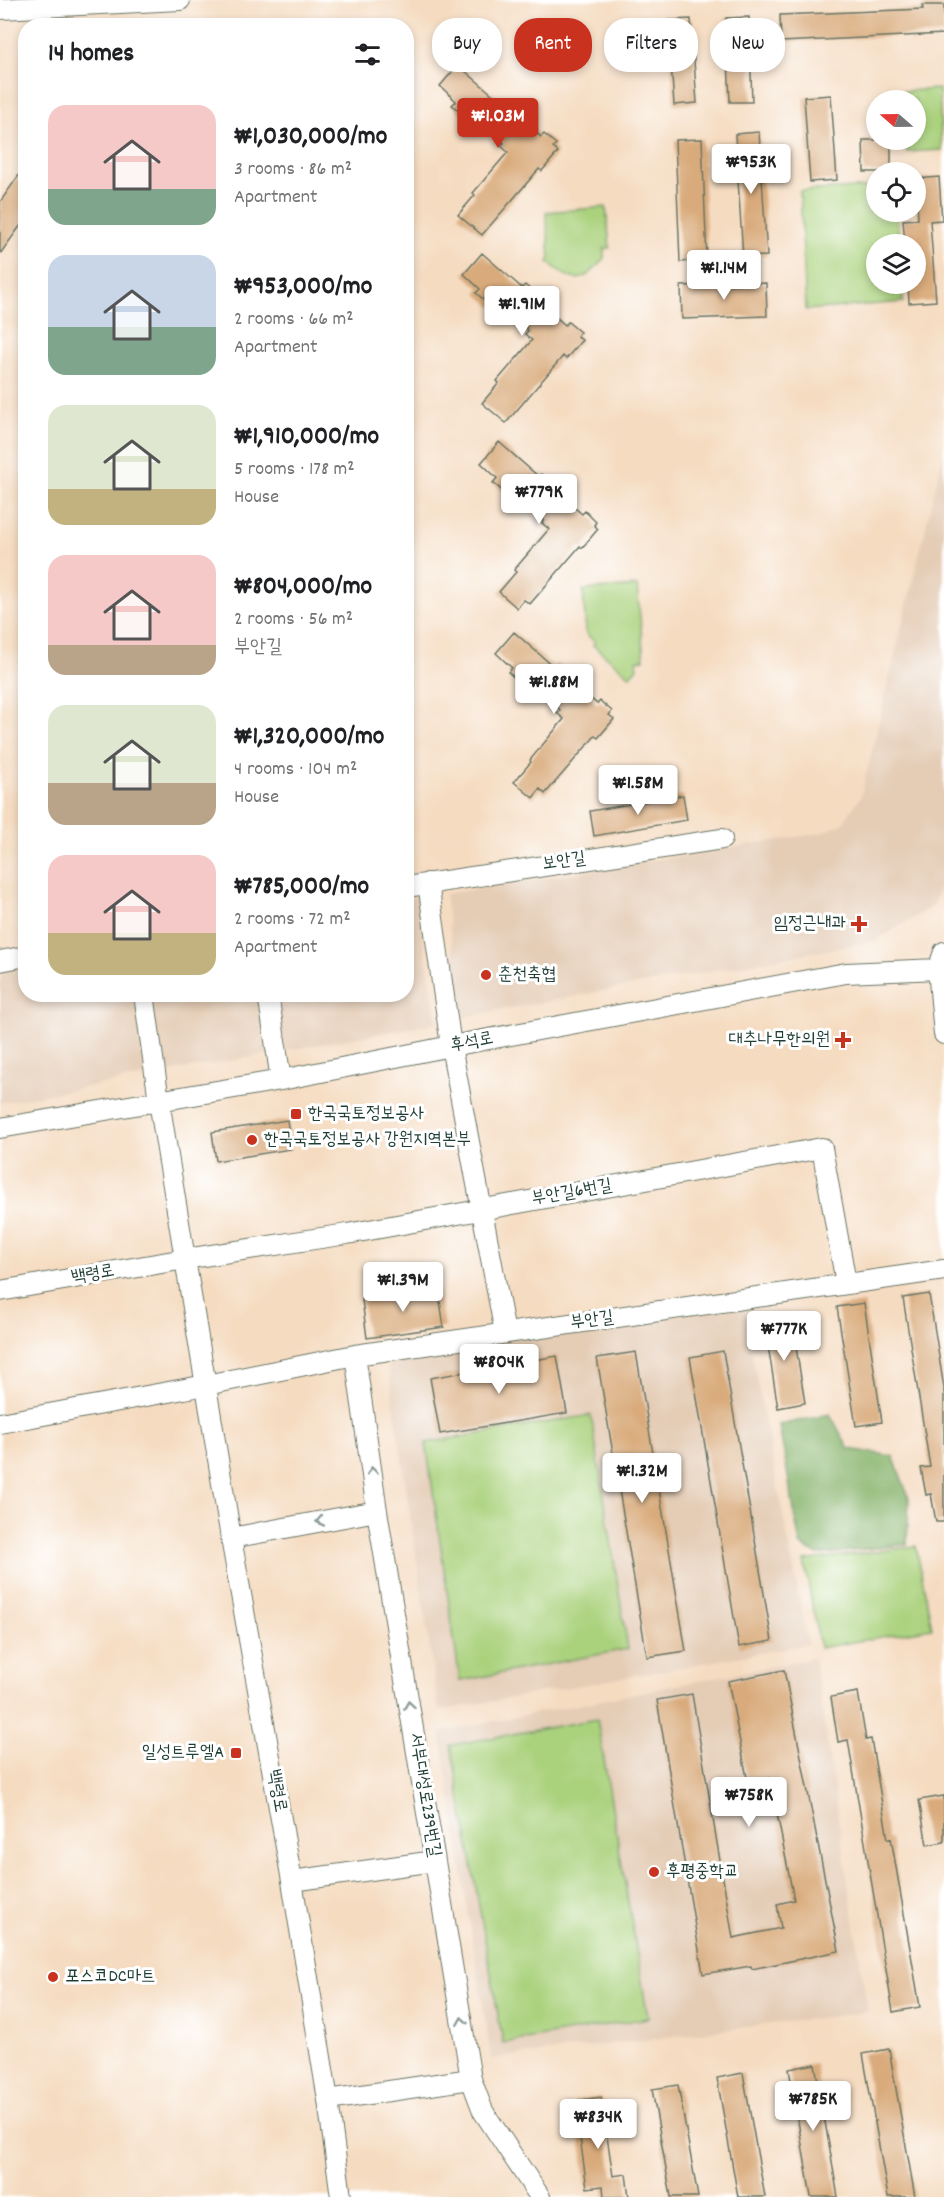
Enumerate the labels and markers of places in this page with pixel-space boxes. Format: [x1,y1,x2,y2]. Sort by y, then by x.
pin: ₩1.03M [449,98,547,149]
pin: ₩953K [709,144,793,195]
pin: ₩1.14M [675,250,773,301]
pin: ₩1.91M [473,286,571,337]
pin: ₩779K [497,474,581,525]
pin: ₩1.88M [505,664,603,715]
pin: ₩1.58M [589,765,687,816]
place label: 임정근내과 [774,912,846,937]
marker: 임정근내과 [850,915,868,933]
place label: 춘천축협 [498,963,556,988]
marker: 춘천축협 [479,968,493,982]
place label: 대추나무한의원 [729,1028,830,1053]
marker: 대추나무한의원 [834,1031,852,1049]
place label: 한국국토정보공사 [308,1102,424,1127]
marker: 한국국토정보공사 [289,1107,303,1121]
place label: 한국국토정보공사 강원지역본부 [264,1128,471,1153]
marker: 한국국토정보공사 강원지역본부 [245,1133,259,1147]
pin: ₩1.39M [354,1262,452,1313]
pin: ₩777K [742,1311,826,1362]
pin: ₩804K [457,1344,541,1395]
pin: ₩1.32M [593,1453,691,1504]
place label: 일성트루엘A [142,1741,224,1766]
marker: 일성트루엘A [229,1746,243,1760]
pin: ₩758K [707,1777,791,1828]
place label: 후평중학교 [666,1860,738,1885]
marker: 후평중학교 [647,1865,661,1879]
place label: 포스코DC마트 [65,1965,156,1990]
marker: 포스코DC마트 [46,1970,60,1984]
pin: ₩785K [771,2081,855,2132]
pin: ₩834K [556,2099,640,2150]

